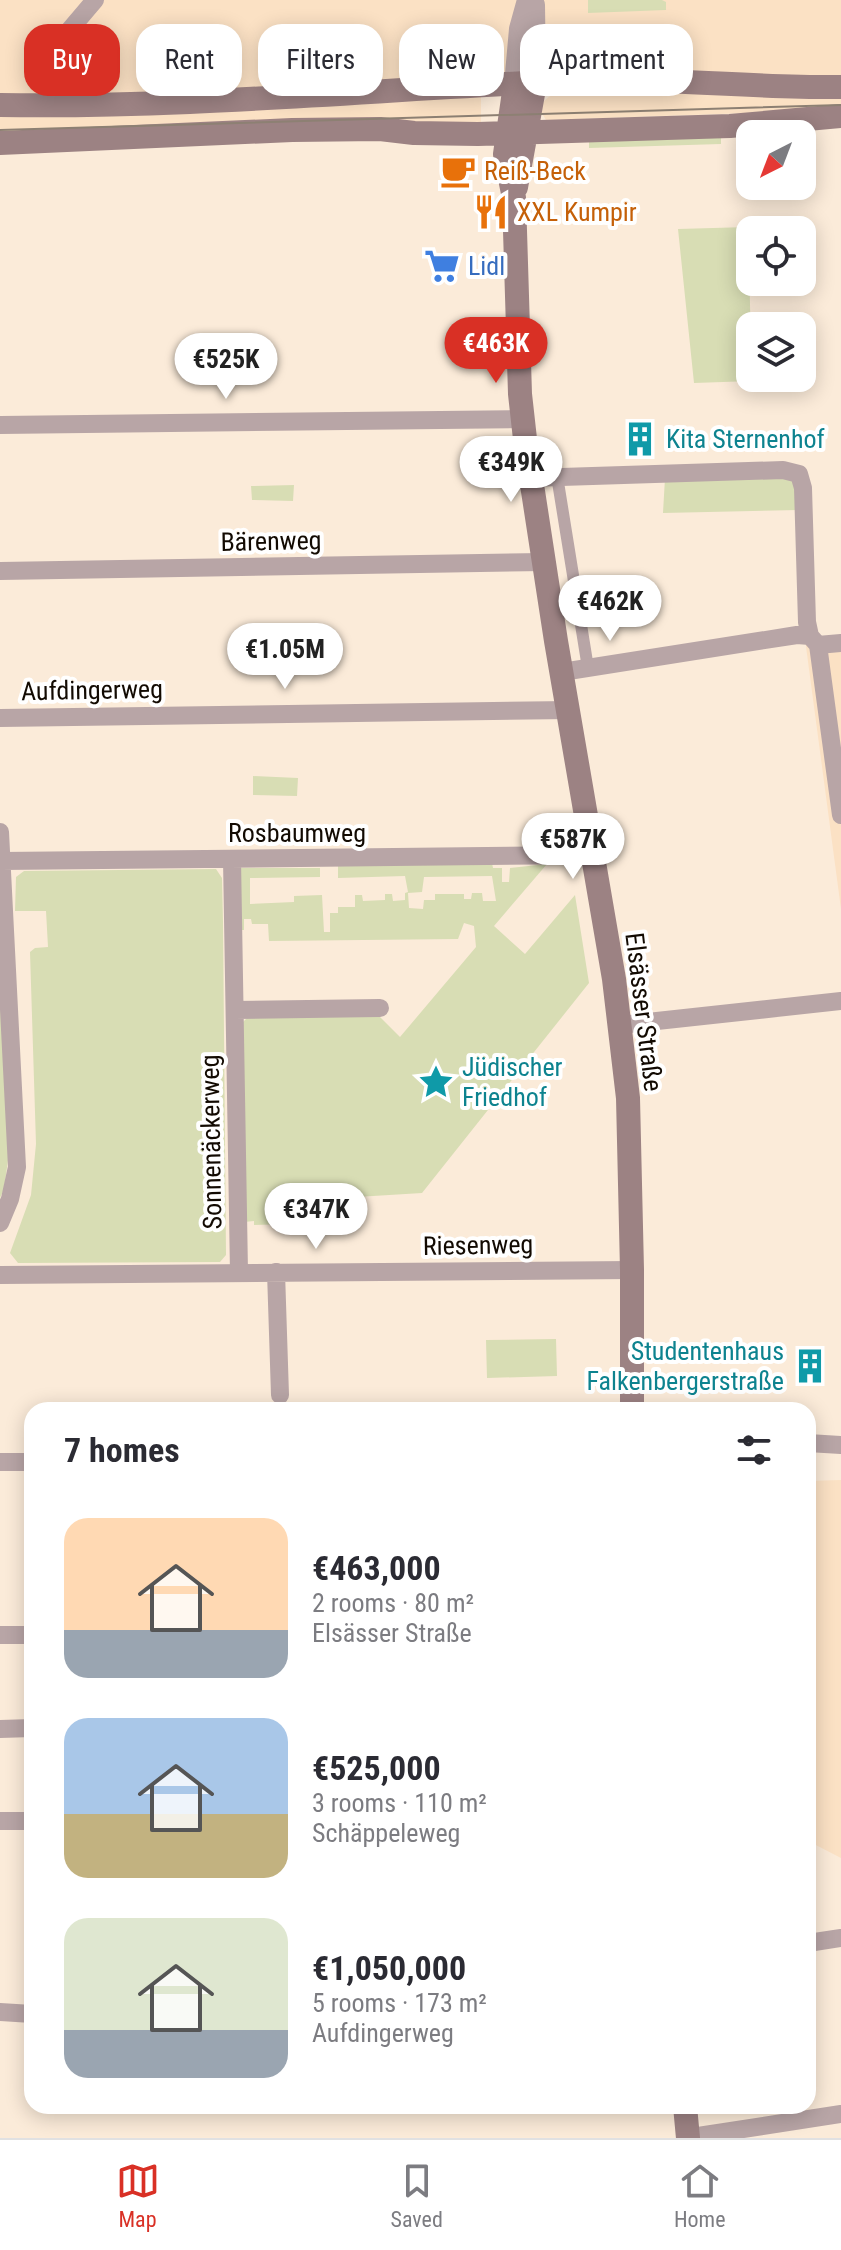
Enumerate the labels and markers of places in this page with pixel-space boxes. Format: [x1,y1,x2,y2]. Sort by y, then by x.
cafe icon: Reiß-Beck [439,152,477,190]
place label: Reiß-Beck [484,156,586,186]
restaurant icon: XXL Kumpir [472,193,510,231]
place label: XXL Kumpir [517,197,637,227]
supermarket icon: Lidl [423,247,461,285]
place label: Lidl [468,251,505,281]
pin: €463K [440,317,552,385]
pin: €525K [170,333,282,401]
building icon: Kita Sternenhof [621,420,659,458]
place label: Kita Sternenhof [666,424,825,454]
pin: €349K [455,436,567,504]
pin: €462K [554,575,666,643]
pin: €1.05M [220,623,350,691]
pin: €587K [517,813,629,881]
place label: Jüdischer Friedhof [462,1052,563,1112]
place icon: Jüdischer Friedhof [417,1063,455,1101]
pin: €347K [260,1183,372,1251]
place label: Studentenhaus Falkenbergerstraße [586,1336,784,1396]
building icon: Studentenhaus Falkenbergerstraße [791,1347,829,1385]

